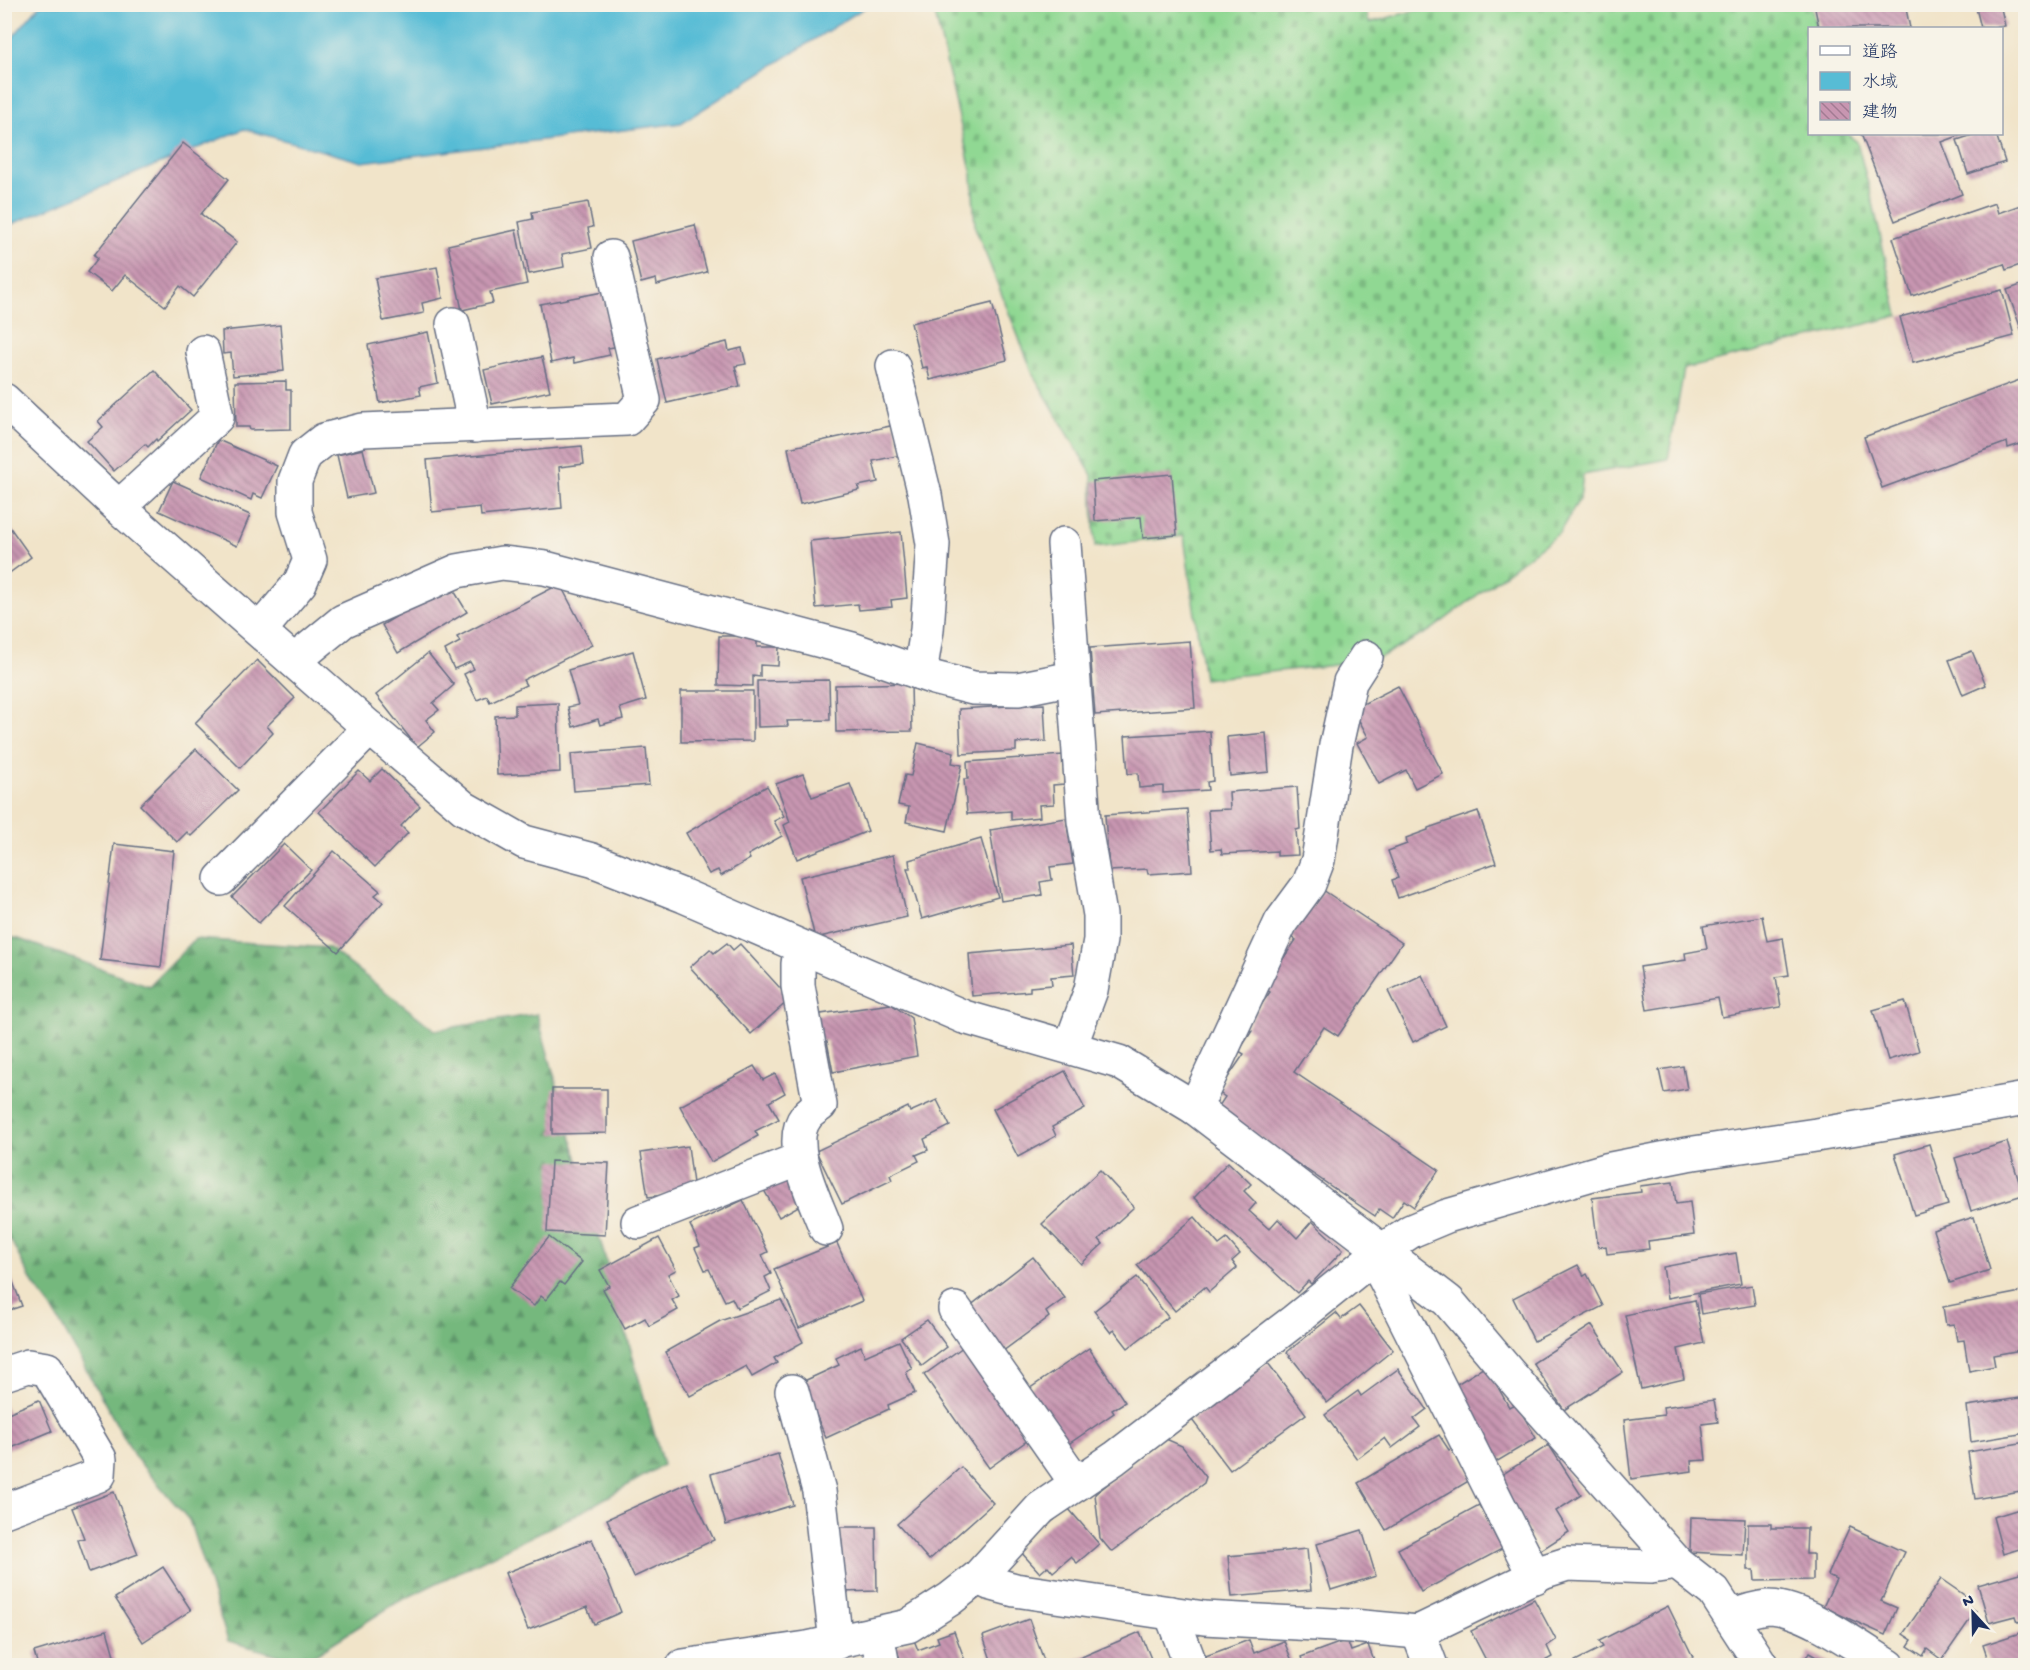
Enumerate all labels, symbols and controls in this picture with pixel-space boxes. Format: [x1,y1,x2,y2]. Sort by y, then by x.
legend [1808,27,2003,135]
text: 道路 [1862,42,1898,64]
text: 水域 [1862,72,1898,94]
text: 建物 [1862,102,1898,124]
north arrow [1943,1583,2003,1643]
text: N [1960,1591,1978,1613]

